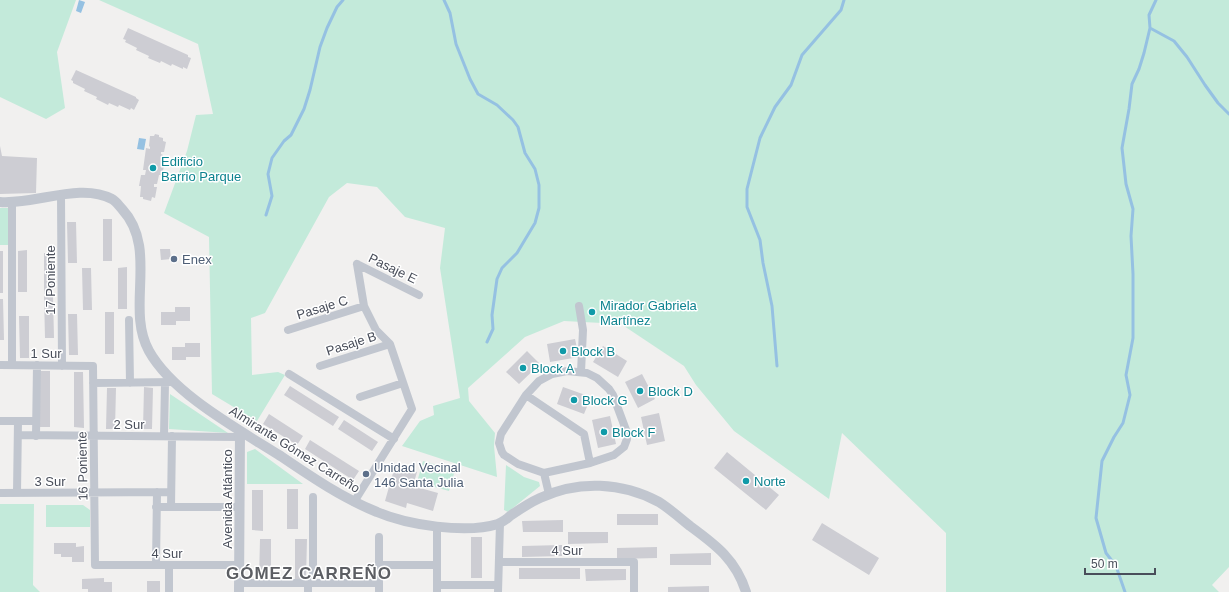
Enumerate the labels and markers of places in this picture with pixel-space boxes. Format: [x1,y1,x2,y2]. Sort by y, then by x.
place label: Edificio Barrio Parque [161,154,241,184]
marker: Edificio Barrio Parque [148,163,158,173]
place label: Enex [182,252,212,267]
marker: Enex [169,254,179,264]
place label: Mirador Gabriela Martínez [600,298,698,328]
marker: Mirador Gabriela Martínez [587,307,597,317]
place label: Block B [571,344,615,359]
marker: Block B [558,346,568,356]
place label: Block A [531,361,575,376]
marker: Block A [518,363,528,373]
place label: Block D [648,384,693,399]
marker: Block D [635,386,645,396]
place label: Block G [582,393,628,408]
marker: Block G [569,395,579,405]
place label: Block F [612,425,655,440]
marker: Block F [599,427,609,437]
place label: Unidad Vecinal 146 Santa Julia [374,460,464,490]
marker: Unidad Vecinal 146 Santa Julia [361,469,371,479]
place label: Norte [754,474,786,489]
marker: Norte [741,476,751,486]

